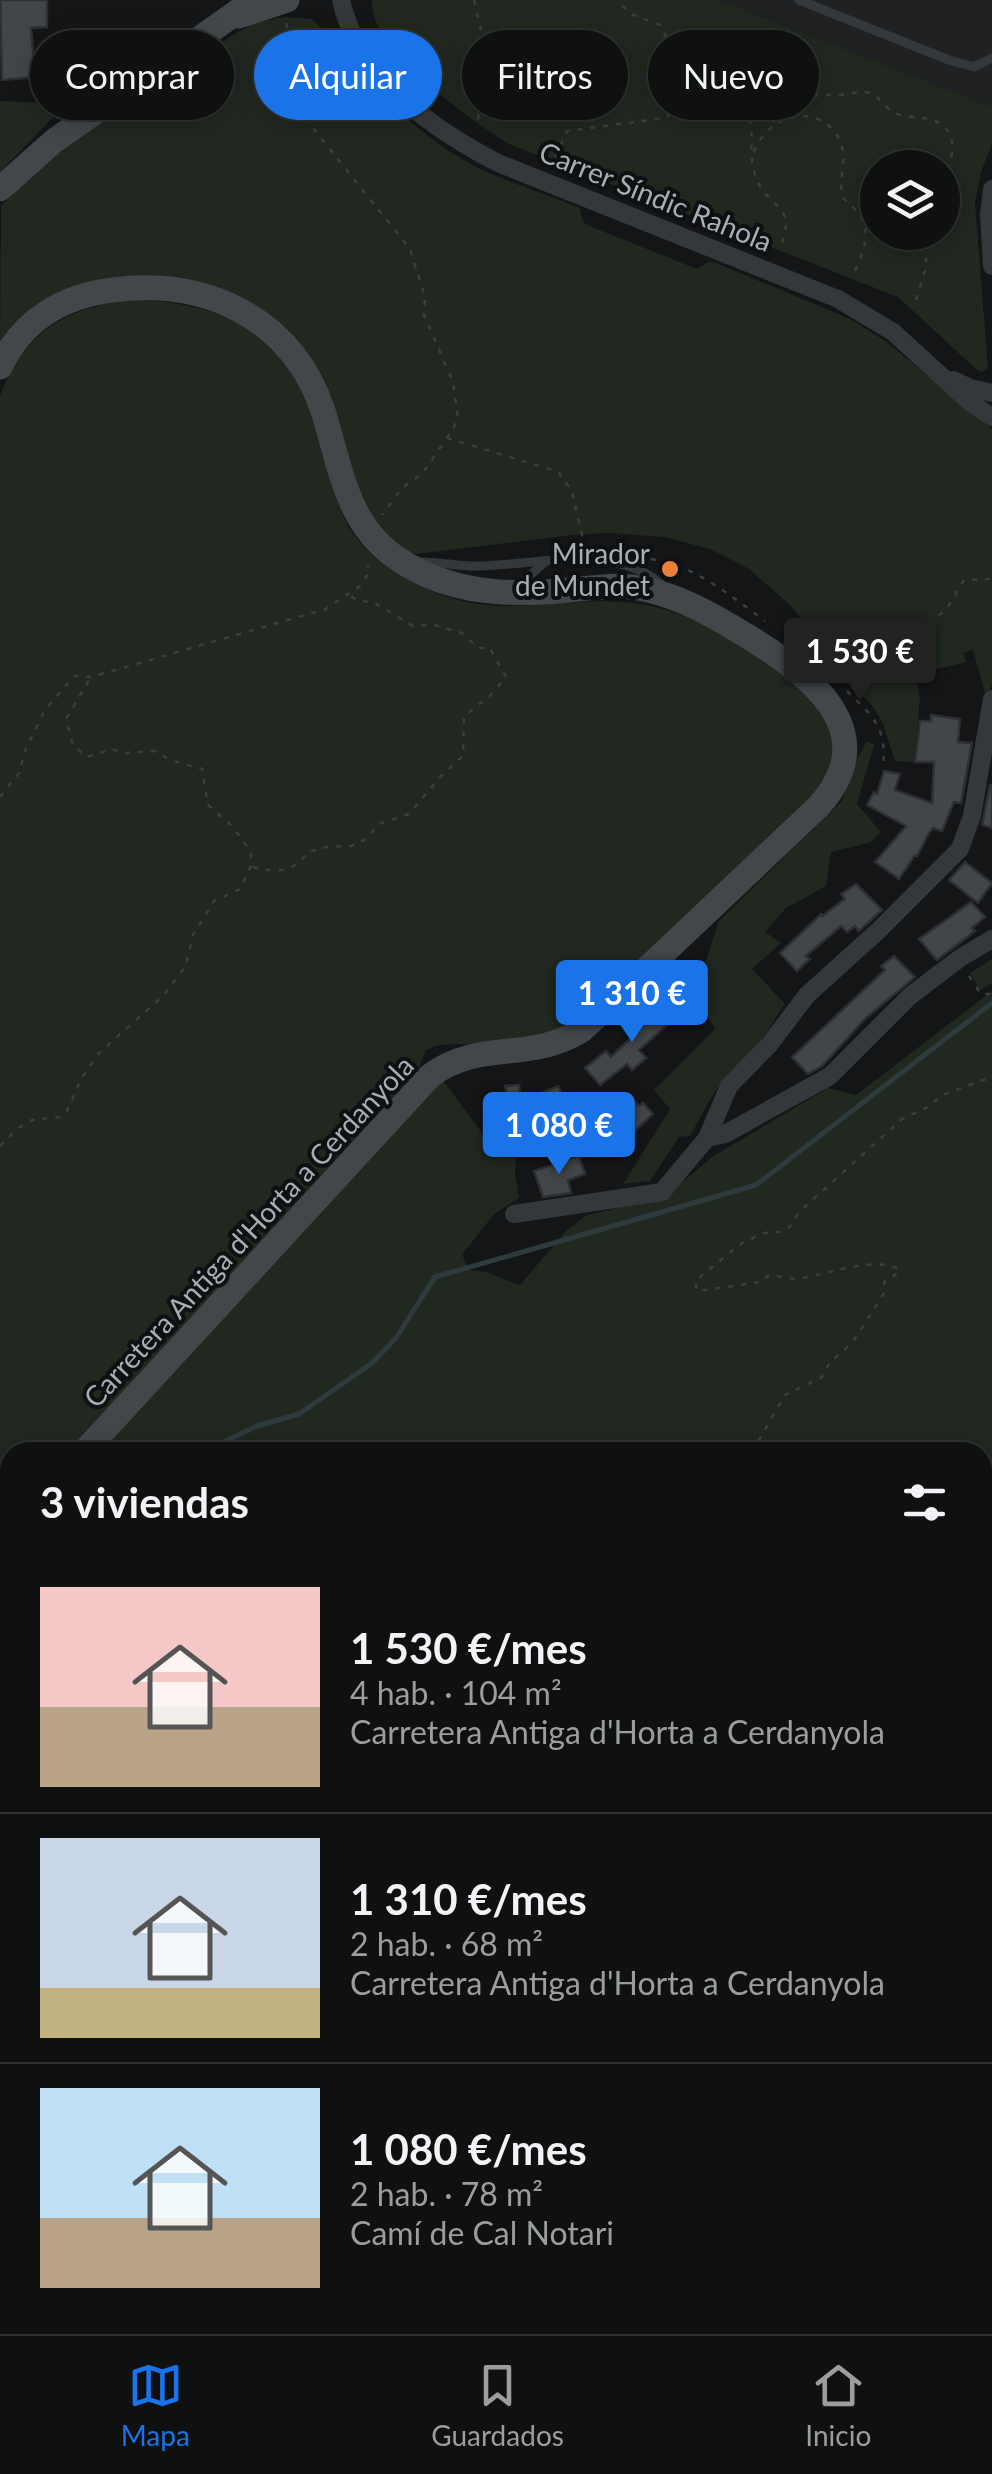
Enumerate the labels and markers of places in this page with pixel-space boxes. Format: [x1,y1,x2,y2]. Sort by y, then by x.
place label: Mirador de Mundet [515,536,650,602]
marker: Mirador de Mundet [659,558,681,580]
pin: 1 530 € [768,618,952,703]
pin: 1 310 € [540,960,724,1045]
pin: 1 080 € [467,1092,651,1177]

